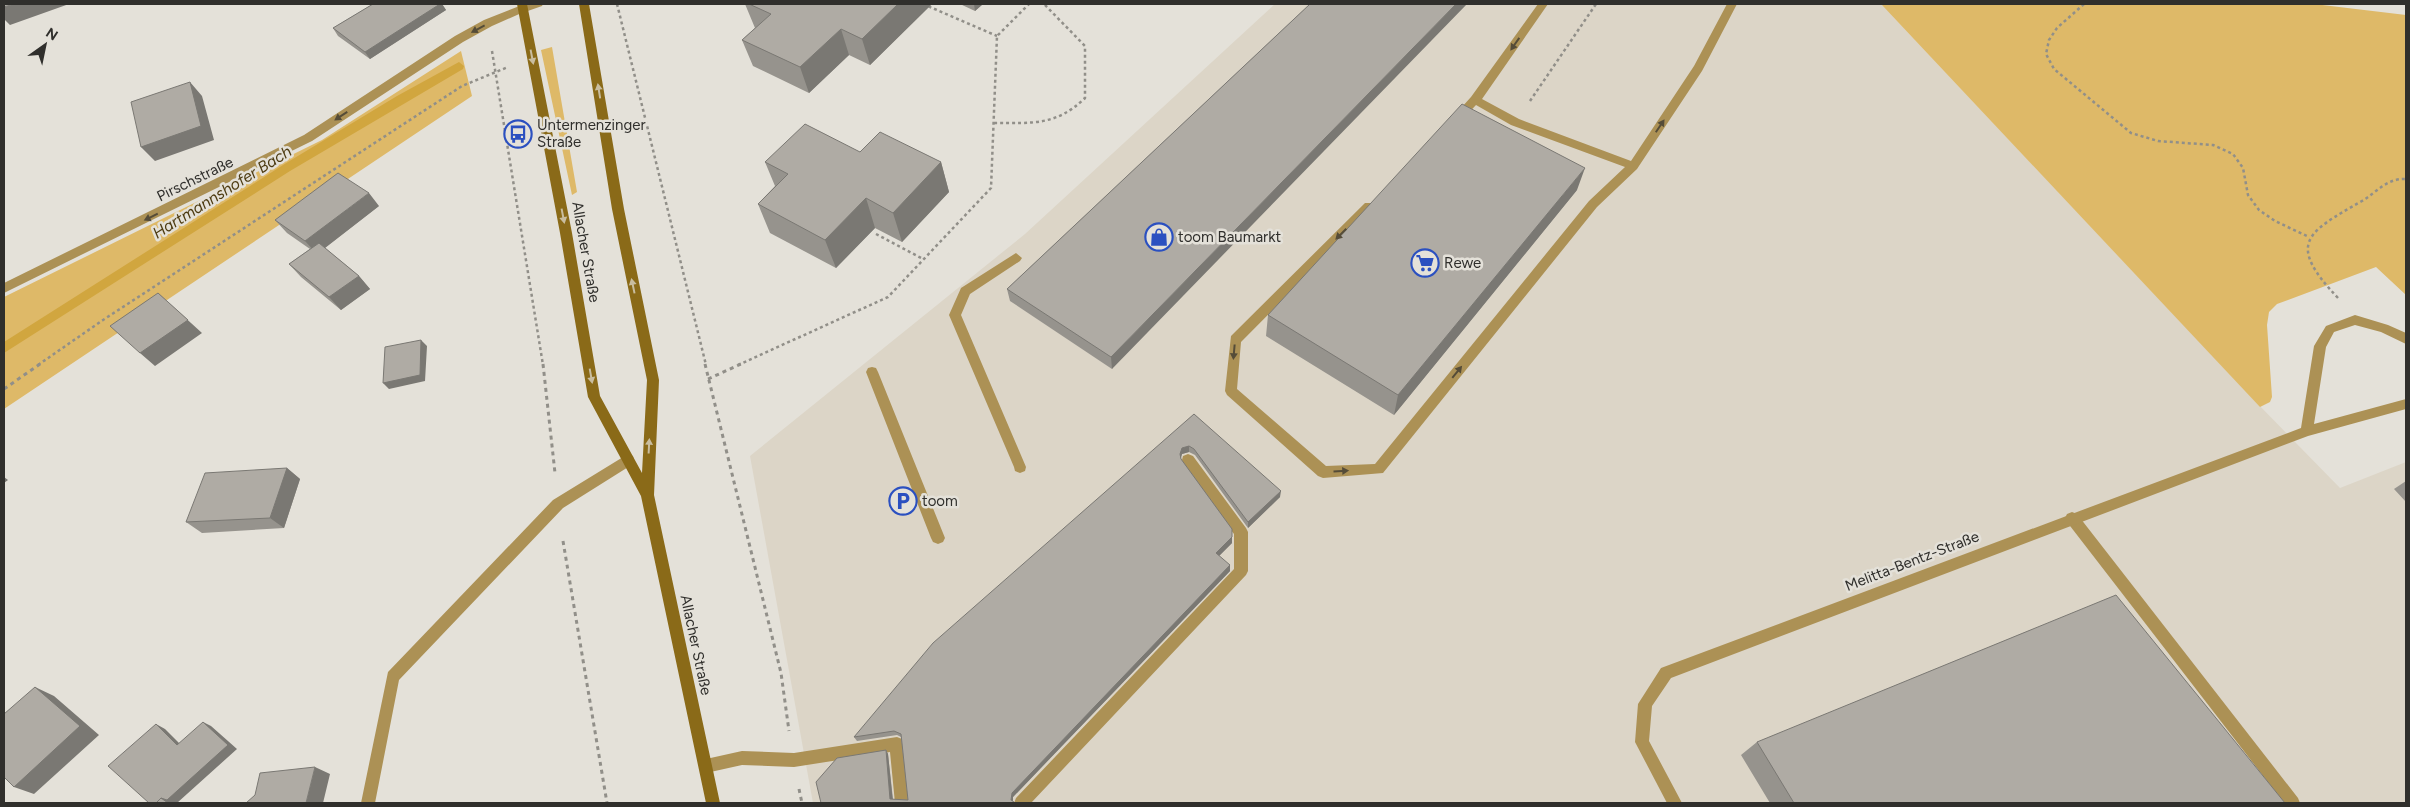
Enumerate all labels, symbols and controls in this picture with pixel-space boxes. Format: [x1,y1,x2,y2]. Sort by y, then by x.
north arrow [20,20,70,70]
text: N [43,24,61,45]
one-way arrow [471,25,485,33]
one-way arrow [1510,37,1520,50]
one-way arrow [528,49,536,65]
one-way arrow [594,83,602,99]
one-way arrow [335,111,348,121]
place label: Untermenzinger Straße [537,116,645,151]
bus stop icon: Untermenzinger Straße [503,119,533,149]
one-way arrow [1655,119,1665,132]
water label: Hartmannshofer Bach [149,141,295,243]
street label: Pirschstraße [154,153,236,205]
street label: Allacher Straße [568,200,604,304]
one-way arrow [559,209,567,224]
one-way arrow [144,213,158,221]
shop icon: toom Baumarkt [1144,222,1174,252]
one-way arrow [1335,227,1347,239]
place label: toom Baumarkt [1178,228,1281,246]
supermarket icon: Rewe [1410,248,1440,278]
place label: Rewe [1444,254,1481,272]
one-way arrow [629,277,637,293]
one-way arrow [1229,344,1237,360]
one-way arrow [1451,366,1462,378]
one-way arrow [587,369,595,385]
one-way arrow [646,438,654,454]
one-way arrow [1333,466,1349,474]
parking icon: toom [888,486,918,516]
place label: toom [922,492,958,510]
street label: Melitta-Bentz-Straße [1842,527,1982,595]
street label: Allacher Straße [677,593,715,697]

